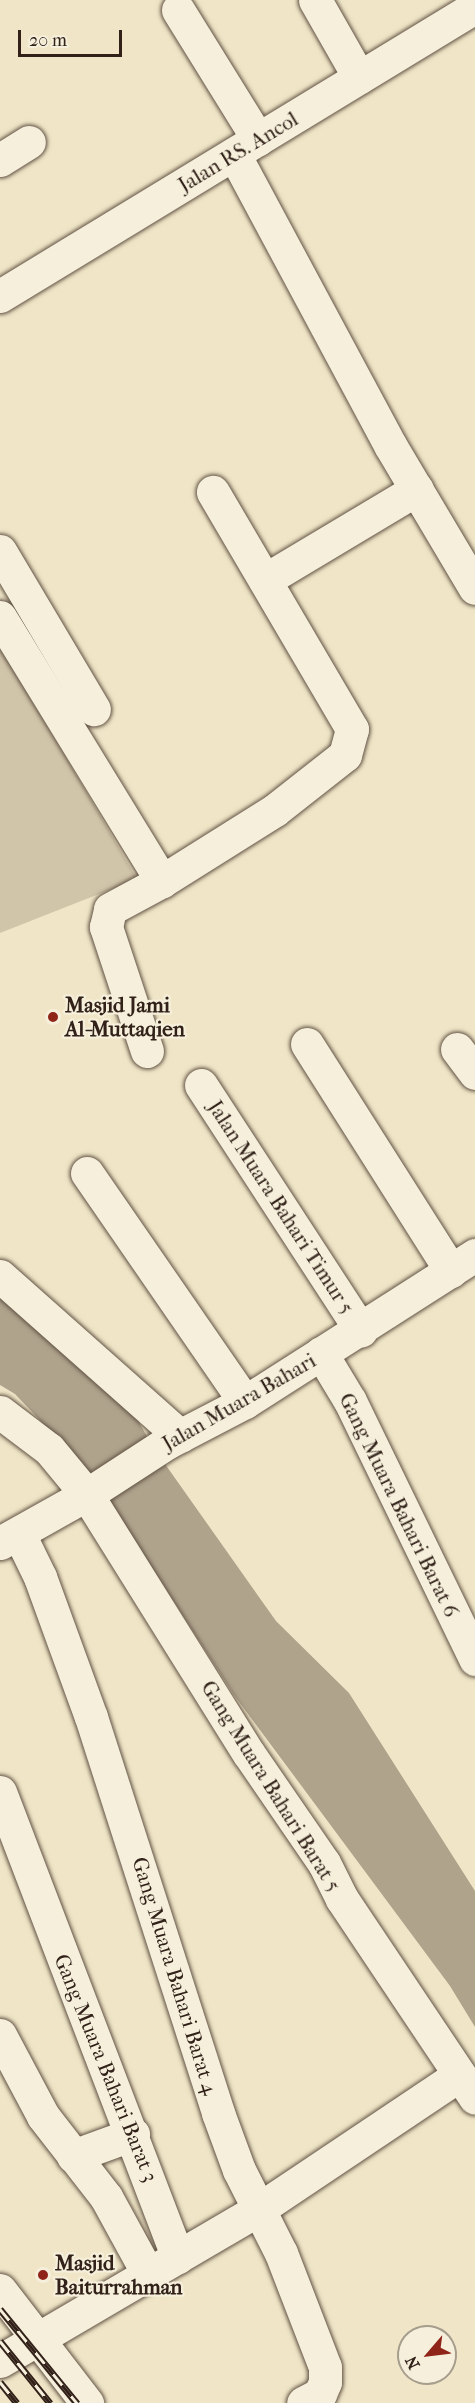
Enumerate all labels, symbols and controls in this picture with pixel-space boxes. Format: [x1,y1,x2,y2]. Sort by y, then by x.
scale bar [21,18,124,56]
text: 20 m [29,30,67,51]
street label: Jalan RS. Ancol [174,106,302,198]
place label: Masjid Jami Al-Muttaqien [65,992,185,1042]
marker: Masjid Jami Al-Muttaqien [46,1010,60,1024]
street label: Jalan Muara Bahari Timur 5 [203,1096,359,1318]
street label: Jalan Muara Bahari [158,1348,320,1456]
street label: Gang Muara Bahari Barat 6 [334,1389,464,1621]
street label: Gang Muara Bahari Barat 5 [196,1676,346,1896]
street label: Gang Muara Bahari Barat 4 [127,1854,223,2098]
street label: Gang Muara Bahari Barat 3 [49,1950,163,2186]
place label: Masjid Baiturrahman [55,2250,183,2300]
marker: Masjid Baiturrahman [36,2268,50,2282]
north arrow [397,2325,457,2385]
text: N [401,2353,424,2373]

